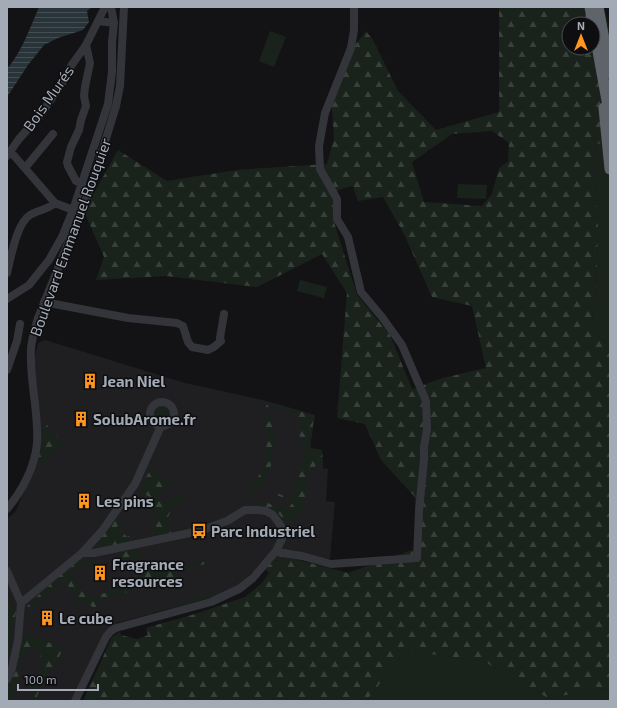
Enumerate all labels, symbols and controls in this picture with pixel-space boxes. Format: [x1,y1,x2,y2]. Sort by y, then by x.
north arrow [561,16,601,56]
text: N [577,19,585,32]
street label: Bois Murés [19,62,77,134]
street label: Boulevard Emmanuel Rouquier [26,135,114,339]
building icon: Jean Niel [81,372,99,390]
place label: Jean Niel [102,372,165,390]
building icon: SolubArome.fr [72,410,90,428]
place label: SolubArome.fr [93,410,196,428]
building icon: Les pins [75,492,93,510]
place label: Les pins [96,492,154,510]
bus stop icon: Parc Industriel [190,522,208,540]
place label: Parc Industriel [211,522,315,540]
place label: Fragrance resources [112,555,184,590]
building icon: Fragrance resources [91,564,109,582]
building icon: Le cube [38,609,56,627]
place label: Le cube [59,609,113,627]
scale bar [18,666,98,692]
text: 100 m [24,672,56,686]

